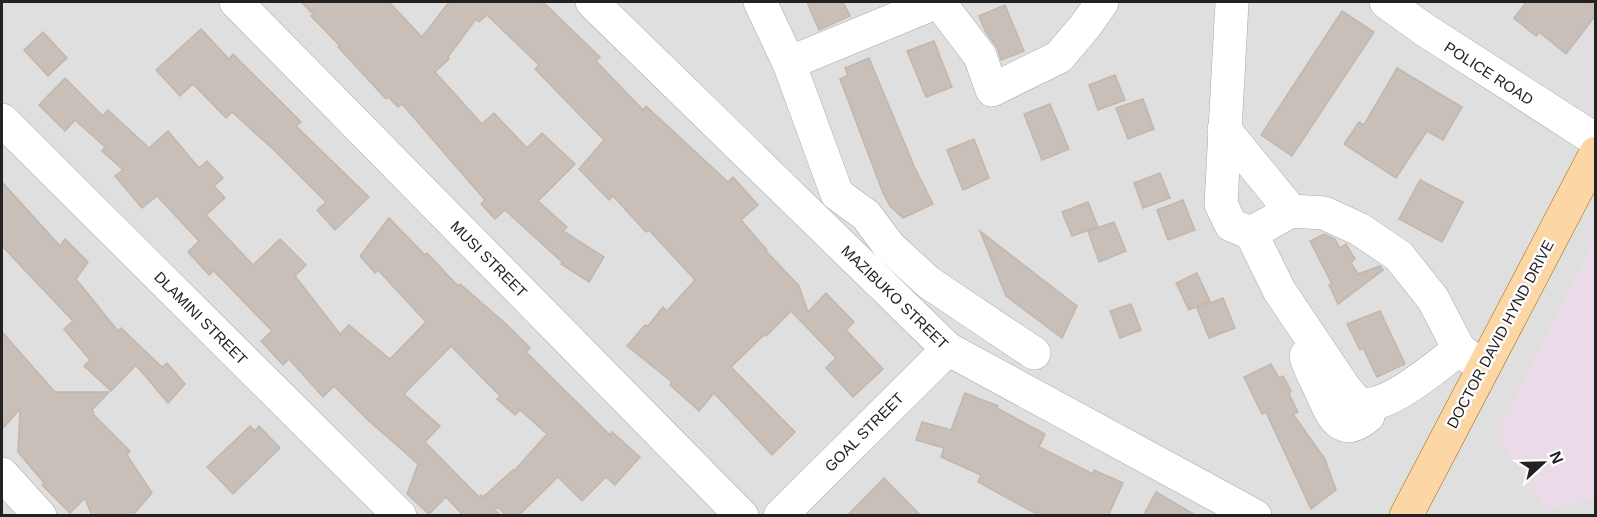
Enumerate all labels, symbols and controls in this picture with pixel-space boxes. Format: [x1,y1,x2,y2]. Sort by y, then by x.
street label: POLICE ROAD [1441,38,1537,108]
street label: MUSI STREET [447,217,531,301]
street label: DOCTOR DAVID HYND DRIVE [1443,237,1557,431]
street label: MAZIBUKO STREET [838,242,952,352]
street label: DLAMINI STREET [151,268,251,368]
street label: GOAL STREET [821,389,907,475]
north arrow [1513,433,1573,493]
text: N [1546,449,1566,466]

